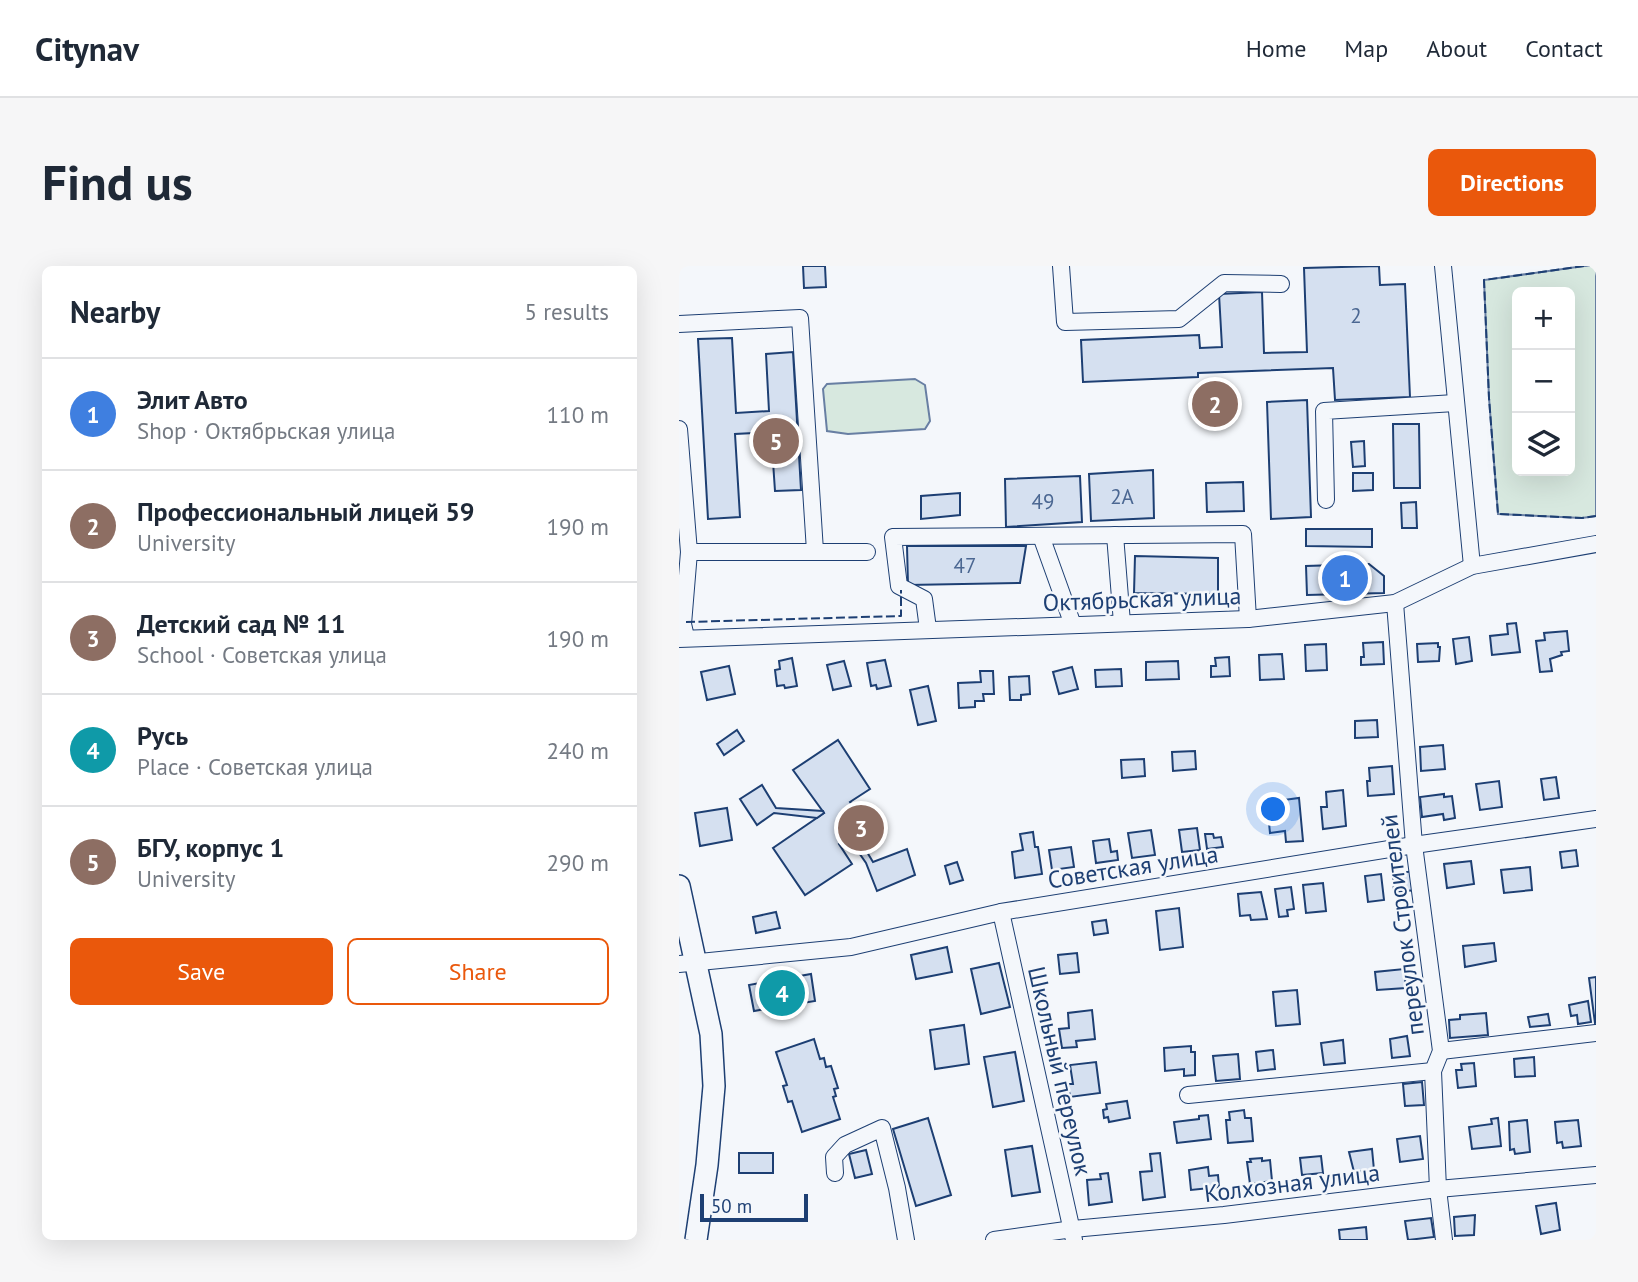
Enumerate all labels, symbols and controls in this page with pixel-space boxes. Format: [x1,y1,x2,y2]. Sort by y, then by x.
text: Citynav [35,27,139,70]
text: Home [1246,33,1306,64]
text: Map [1344,33,1388,64]
text: About [1426,33,1487,64]
text: Contact [1525,33,1603,64]
button: Directions [1428,149,1596,216]
text: Find us [42,150,193,214]
map controls [1512,287,1575,476]
button: + [1512,287,1575,350]
text: Nearby [70,292,160,331]
text: 5 results [525,297,609,326]
house number: 2 [1350,302,1362,329]
button: − [1512,350,1575,413]
pin: 2 [1192,378,1238,430]
text: Элит Авто [137,383,248,416]
text: 1 [86,400,100,429]
text: 110 m [547,400,609,429]
button: layers [1512,413,1575,476]
pin: 5 [753,415,799,467]
text: Shop · Октябрьская улица [137,416,395,445]
house number: 2А [1110,483,1135,510]
house number: 49 [1032,488,1054,515]
text: Профессиональный лицей 59 [137,495,475,528]
text: 2 [86,512,100,541]
text: 190 m [547,512,609,541]
text: University [137,528,235,557]
house number: 47 [954,552,976,579]
pin: 1 [1322,552,1368,604]
street label: Октябрьская улица [1042,580,1242,618]
text: Детский сад № 11 [137,607,346,640]
text: 3 [86,624,100,653]
text: 190 m [547,624,609,653]
text: School · Советская улица [137,640,387,669]
text: Русь [137,719,188,752]
text: 4 [86,736,100,765]
text: 240 m [547,736,609,765]
text: Place · Советская улица [137,752,373,781]
your location [1256,792,1290,826]
pin: 3 [838,802,884,854]
street label: переулок Строителей [1373,813,1431,1037]
text: БГУ, корпус 1 [137,831,284,864]
street label: Советская улица [1046,838,1220,896]
text: 5 [86,848,100,877]
text: 290 m [547,848,609,877]
text: University [137,864,235,893]
button: Save [70,938,333,1005]
button: Share [347,938,609,1005]
street label: Школьный переулок [1021,963,1099,1179]
pin: 4 [759,967,805,1019]
street label: Колхозная улица [1202,1157,1382,1209]
scale bar [700,1191,809,1223]
text: 50 m [711,1194,752,1218]

